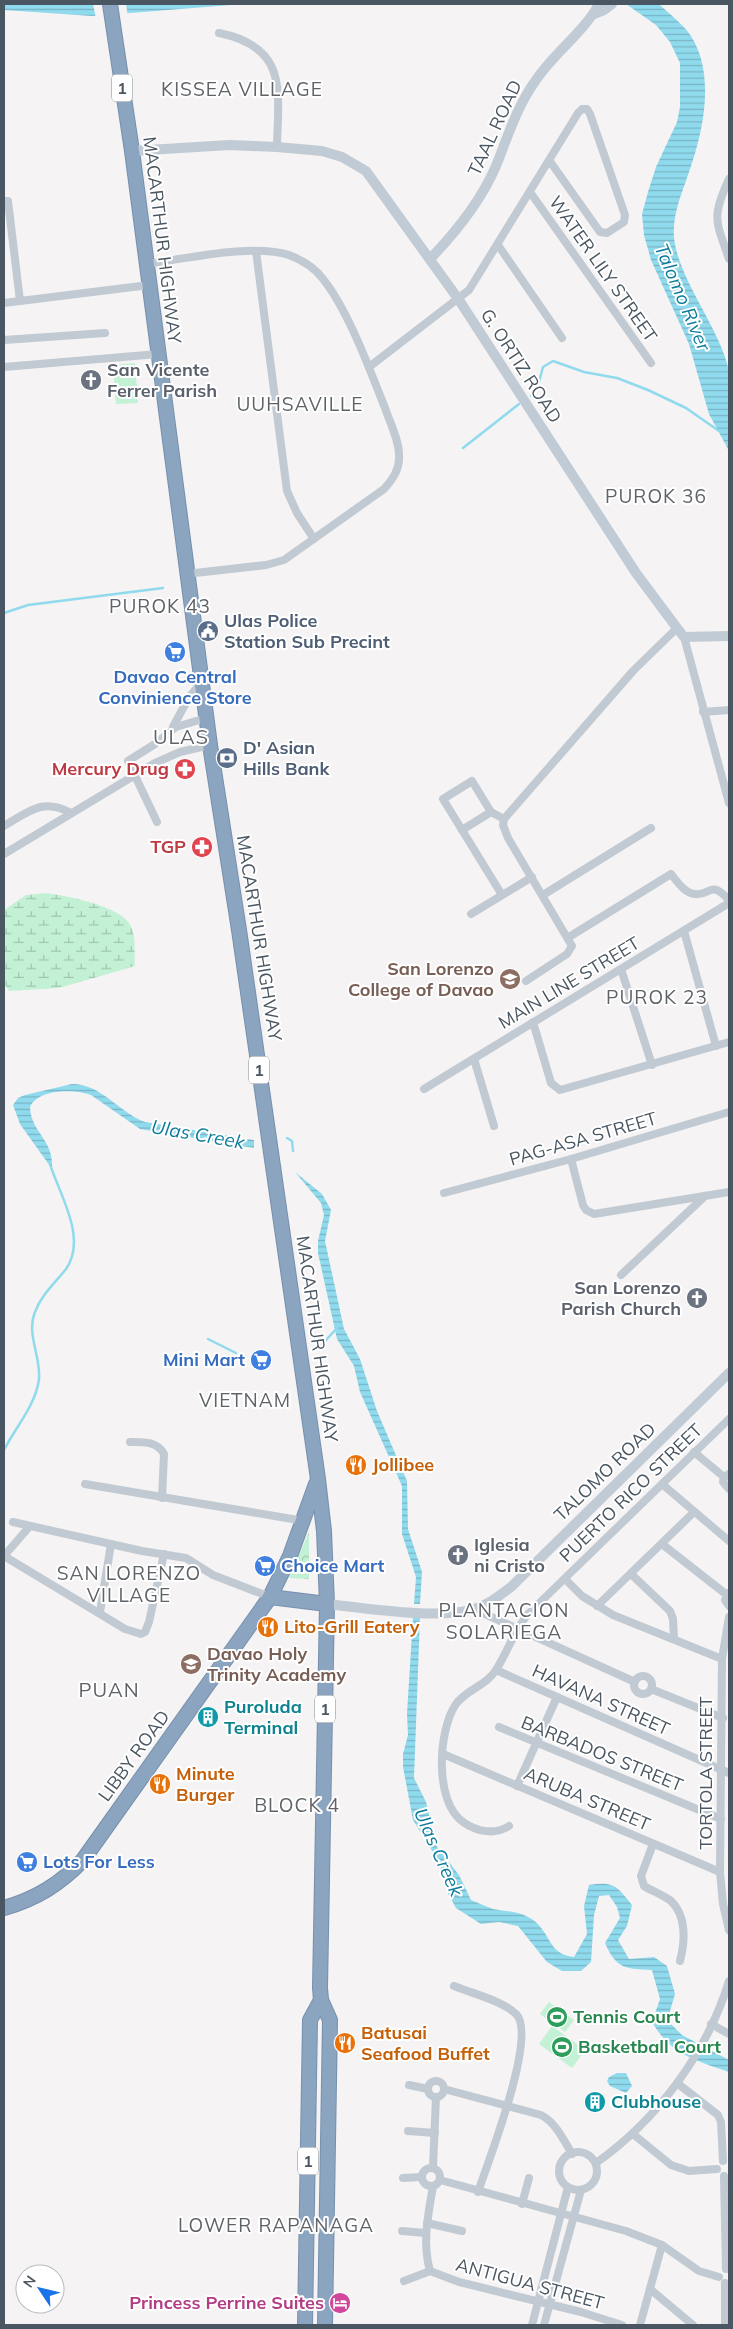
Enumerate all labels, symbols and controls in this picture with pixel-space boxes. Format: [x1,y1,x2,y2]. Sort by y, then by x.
road number: 1 [112,75,132,102]
street label: TAAL ROAD [462,76,527,179]
district label: KISSEA VILLAGE [161,77,323,101]
street label: MACARTHUR HIGHWAY [138,135,187,346]
street label: WATER LILY STREET [544,191,663,346]
water label: Talomo River [650,240,717,355]
street label: G. ORTIZ ROAD [476,304,567,427]
place label: San Vicente Ferrer Parish [107,358,217,402]
church icon: San Vicente Ferrer Parish [79,368,103,392]
district label: UUHSAVILLE [236,392,364,416]
district label: PUROK 36 [605,484,707,508]
district label: PUROK 43 [109,594,211,618]
place label: Ulas Police Station Sub Precint [224,609,390,653]
public building icon: Ulas Police Station Sub Precint [196,619,220,643]
supermarket icon: Davao Central Convinience Store [163,640,187,664]
place label: Davao Central Convinience Store [98,665,252,709]
district label: ULAS [153,724,209,749]
place label: D' Asian Hills Bank [243,736,330,780]
bank icon: D' Asian Hills Bank [215,746,239,770]
place label: Mercury Drug [52,757,169,780]
pharmacy icon: Mercury Drug [173,757,197,781]
street label: MACARTHUR HIGHWAY [232,833,287,1044]
place label: TGP [150,835,186,858]
pharmacy icon: TGP [190,835,214,859]
street label: MAIN LINE STREET [494,931,644,1034]
place label: San Lorenzo College of Davao [348,957,494,1001]
school or university icon: San Lorenzo College of Davao [498,967,522,991]
district label: PUROK 23 [606,985,708,1009]
road number: 1 [249,1056,269,1084]
street label: PAG-ASA STREET [507,1106,659,1171]
water label: Ulas Creek [149,1114,248,1154]
street label: MACARTHUR HIGHWAY [292,1234,344,1445]
place label: San Lorenzo Parish Church [561,1276,681,1320]
church icon: San Lorenzo Parish Church [685,1286,709,1310]
place label: Mini Mart [163,1348,245,1371]
supermarket icon: Mini Mart [249,1348,273,1372]
district label: VIETNAM [199,1388,291,1412]
street label: TALOMO ROAD [549,1417,660,1526]
street label: PUERTO RICO STREET [554,1418,707,1567]
restaurant icon: Jollibee [344,1453,368,1477]
place label: Jollibee [372,1453,434,1476]
place label: Iglesia ni Cristo [474,1533,545,1577]
church icon: Iglesia ni Cristo [446,1543,470,1567]
supermarket icon: Choice Mart [253,1554,277,1578]
place label: Choice Mart [281,1554,385,1577]
district label: SAN LORENZO VILLAGE [57,1561,201,1607]
district label: PLANTACION SOLARIEGA [438,1598,570,1644]
restaurant icon: Lito-Grill Eatery [256,1615,280,1639]
place label: Lito-Grill Eatery [284,1615,420,1638]
place label: Davao Holy Trinity Academy [207,1642,346,1686]
school or university icon: Davao Holy Trinity Academy [179,1652,203,1676]
street label: HAVANA STREET [529,1659,674,1740]
district label: PUAN [78,1677,140,1702]
place label: Puroluda Terminal [224,1695,302,1739]
road number: 1 [315,1696,335,1722]
street label: TORTOLA STREET [694,1696,717,1850]
building icon: Puroluda Terminal [196,1705,220,1729]
street label: LIBBY ROAD [93,1706,174,1806]
street label: BARBADOS STREET [518,1711,687,1797]
place label: Minute Burger [176,1762,235,1806]
street label: ARUBA STREET [521,1762,654,1836]
restaurant icon: Minute Burger [148,1772,172,1796]
district label: BLOCK 4 [254,1793,340,1817]
water label: Ulas Creek [409,1804,470,1901]
supermarket icon: Lots For Less [15,1850,39,1874]
place label: Lots For Less [43,1850,155,1873]
sports icon: Tennis Court [545,2005,569,2029]
place label: Tennis Court [573,2005,681,2028]
place label: Batusai Seafood Buffet [361,2021,490,2065]
restaurant icon: Batusai Seafood Buffet [333,2031,357,2055]
sports icon: Basketball Court [550,2035,574,2059]
place label: Basketball Court [578,2035,721,2058]
building icon: Clubhouse [583,2090,607,2114]
place label: Clubhouse [611,2090,701,2113]
road number: 1 [298,2148,318,2174]
district label: LOWER RAPANAGA [178,2213,374,2237]
street label: ANTIGUA STREET [454,2253,607,2314]
north arrow [15,2264,65,2314]
text: N [19,2272,40,2291]
place label: Princess Perrine Suites [129,2291,324,2314]
hotel icon: Princess Perrine Suites [328,2291,352,2315]

